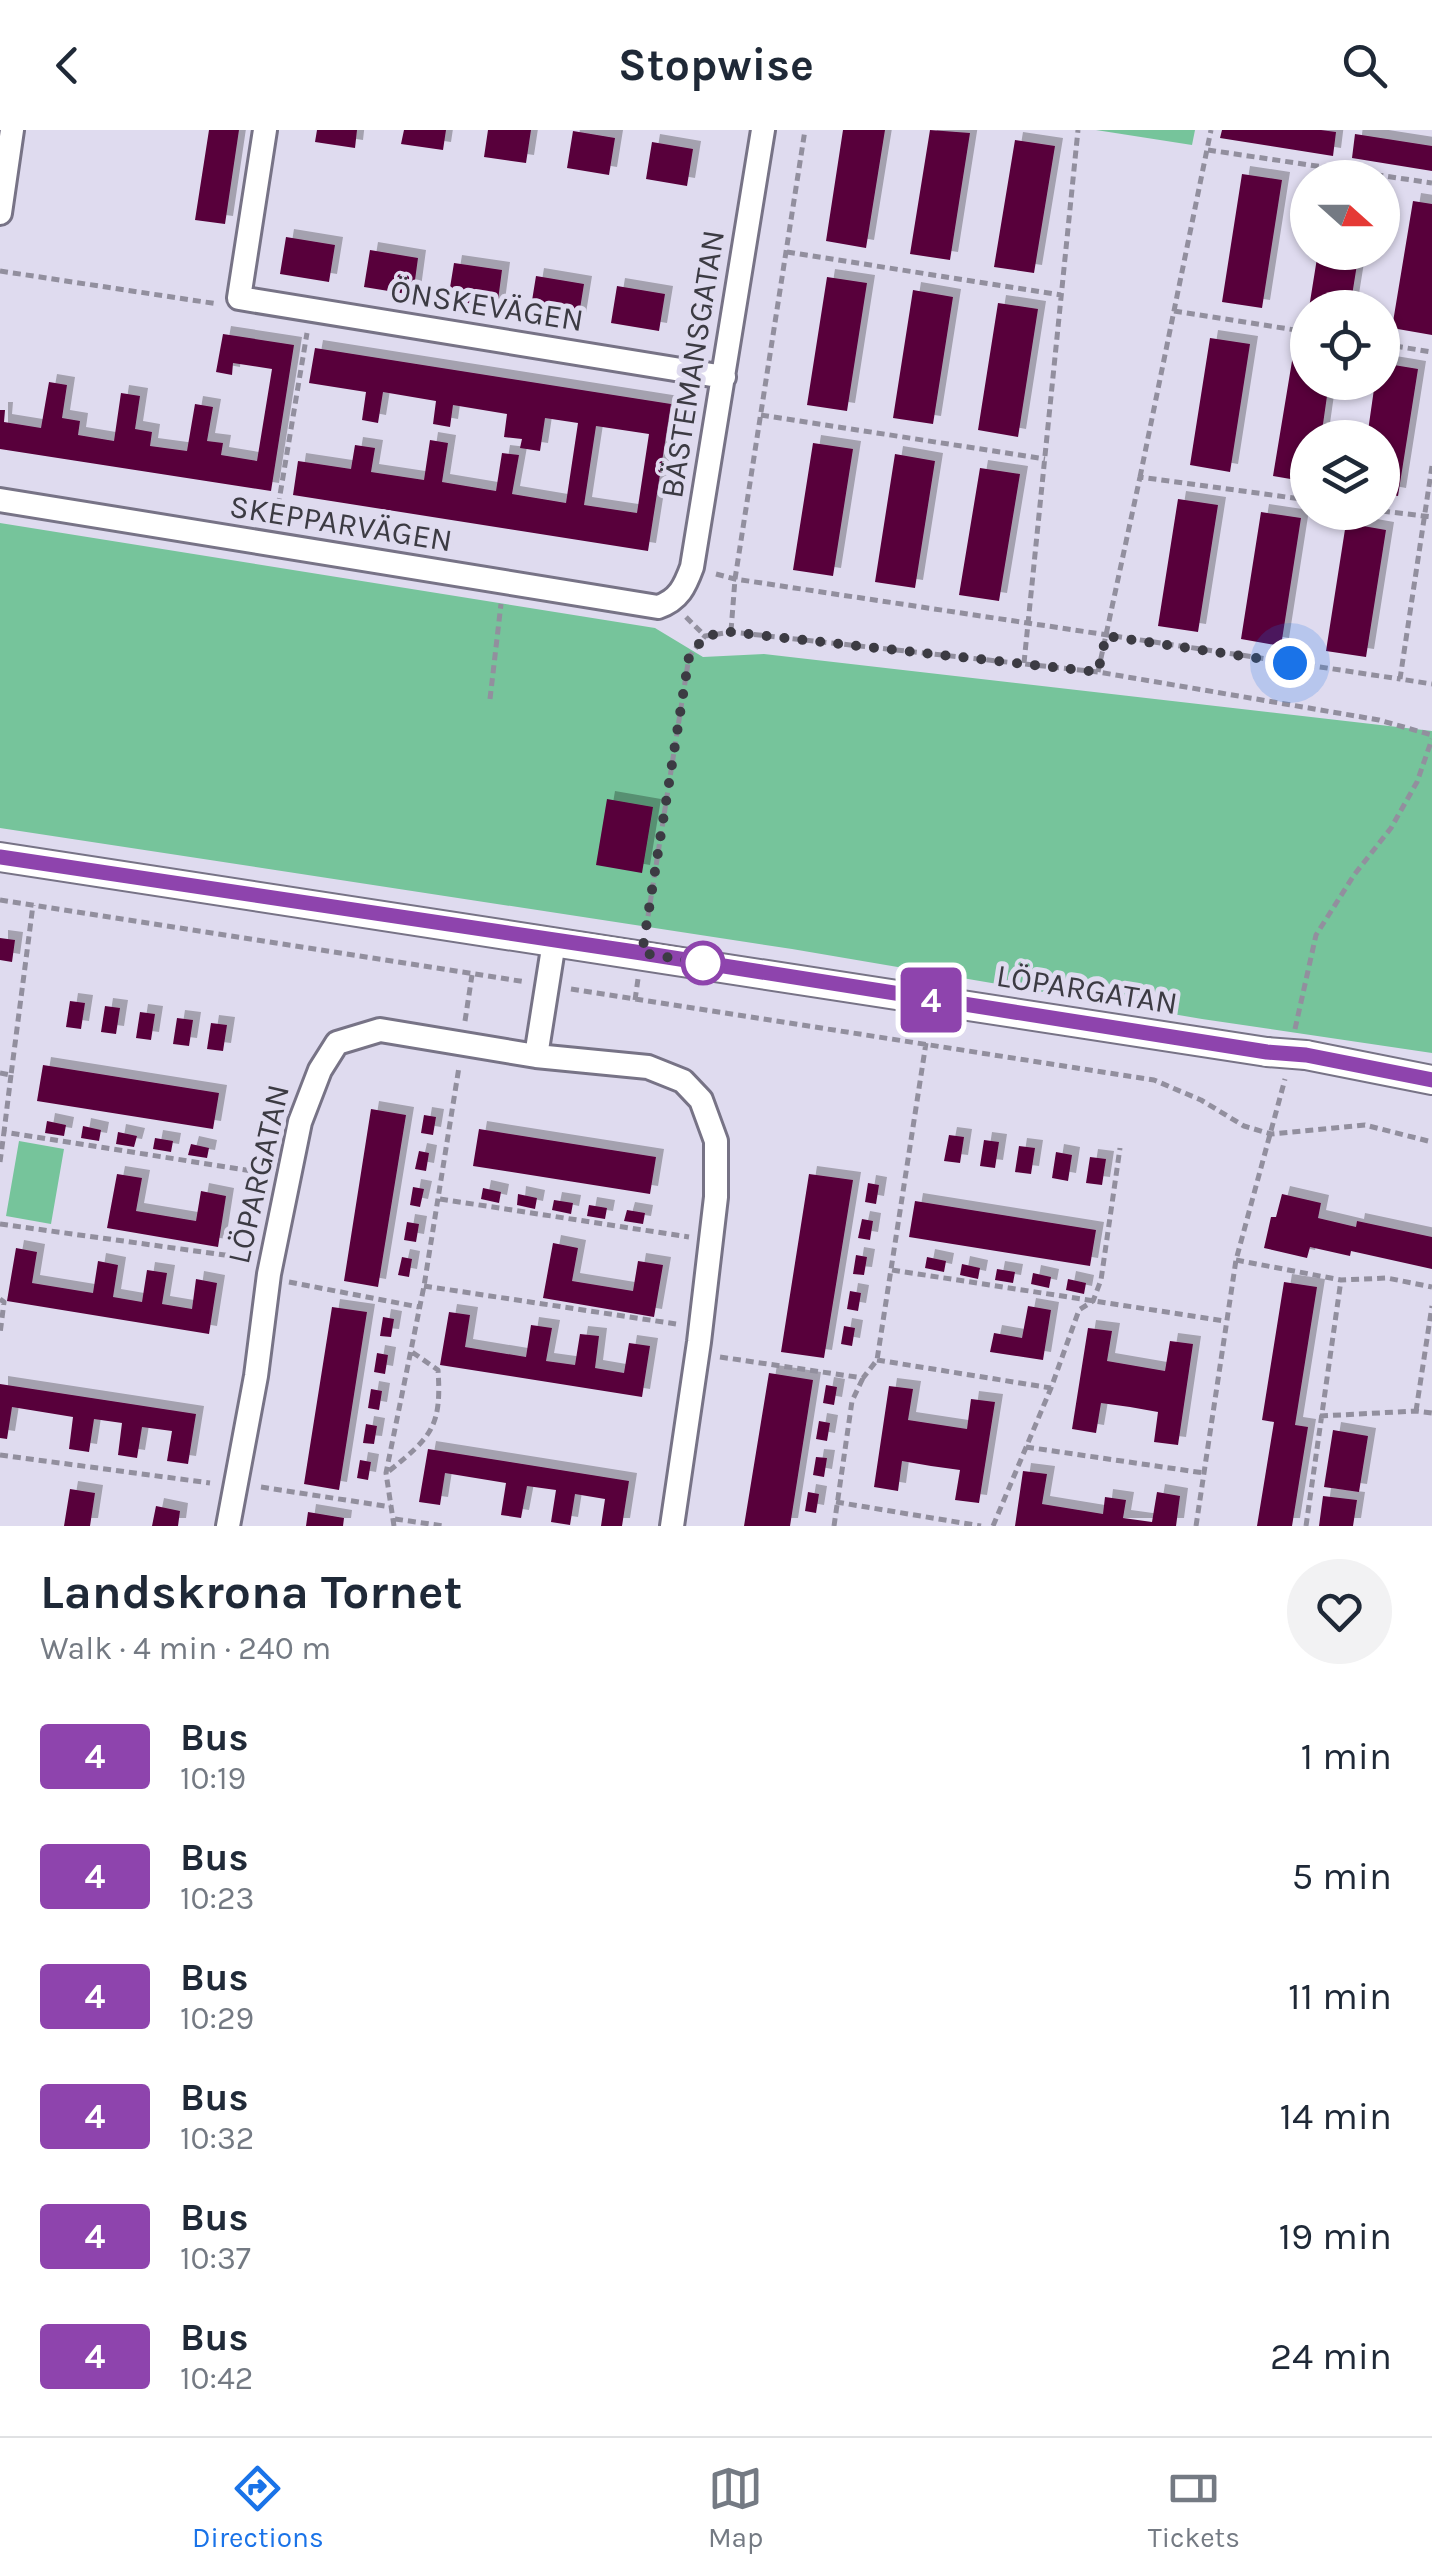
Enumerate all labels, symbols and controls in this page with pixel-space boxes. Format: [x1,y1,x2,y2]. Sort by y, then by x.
icon: back [40,38,95,93]
icon: search [1337,38,1392,93]
text: Stopwise [618,39,814,91]
north arrow [1290,160,1400,270]
map controls [1290,160,1400,530]
street label: BÄSTEMANSGATAN [653,227,732,501]
street label: ÖNSKEVÄGEN [388,272,586,339]
button: locate [1290,290,1400,400]
button: layers [1290,420,1400,530]
street label: SKEPPARVÄGEN [227,488,455,559]
your location [1265,638,1315,688]
unlabelled marker [682,942,724,984]
street label: LÖPARGATAN [994,957,1180,1022]
line badge: 4 [898,968,964,1032]
text: 4 [921,980,941,1021]
street label: LÖPARGATAN [220,1081,297,1267]
button: heart [1287,1559,1392,1664]
text: Landskrona Tornet [40,1564,462,1620]
text: Walk · 4 min · 240 m [40,1630,331,1667]
text: Bus [180,1715,249,1760]
text: 1 min [1301,1734,1392,1779]
text: 4 [85,1736,105,1777]
text: 10:19 [180,1760,246,1797]
text: Bus [180,1835,249,1880]
text: 5 min [1292,1854,1392,1899]
text: 4 [85,1856,105,1897]
text: 10:23 [180,1880,254,1917]
text: Bus [180,1955,249,2000]
text: 11 min [1288,1974,1392,2019]
text: 4 [85,1976,105,2017]
text: 10:29 [180,2000,254,2037]
text: Bus [180,2075,249,2120]
text: 14 min [1279,2094,1392,2139]
text: 4 [85,2096,105,2137]
text: 10:32 [180,2120,254,2157]
text: Bus [180,2195,249,2240]
text: 19 min [1279,2214,1392,2259]
text: 4 [85,2216,105,2257]
text: 10:37 [180,2240,251,2277]
text: Bus [180,2315,249,2360]
text: 24 min [1270,2334,1392,2379]
text: 4 [85,2336,105,2377]
text: 10:42 [180,2360,253,2397]
tab: Directions [192,2461,324,2554]
tab: Map [708,2461,763,2554]
tab: Tickets [1148,2461,1240,2554]

